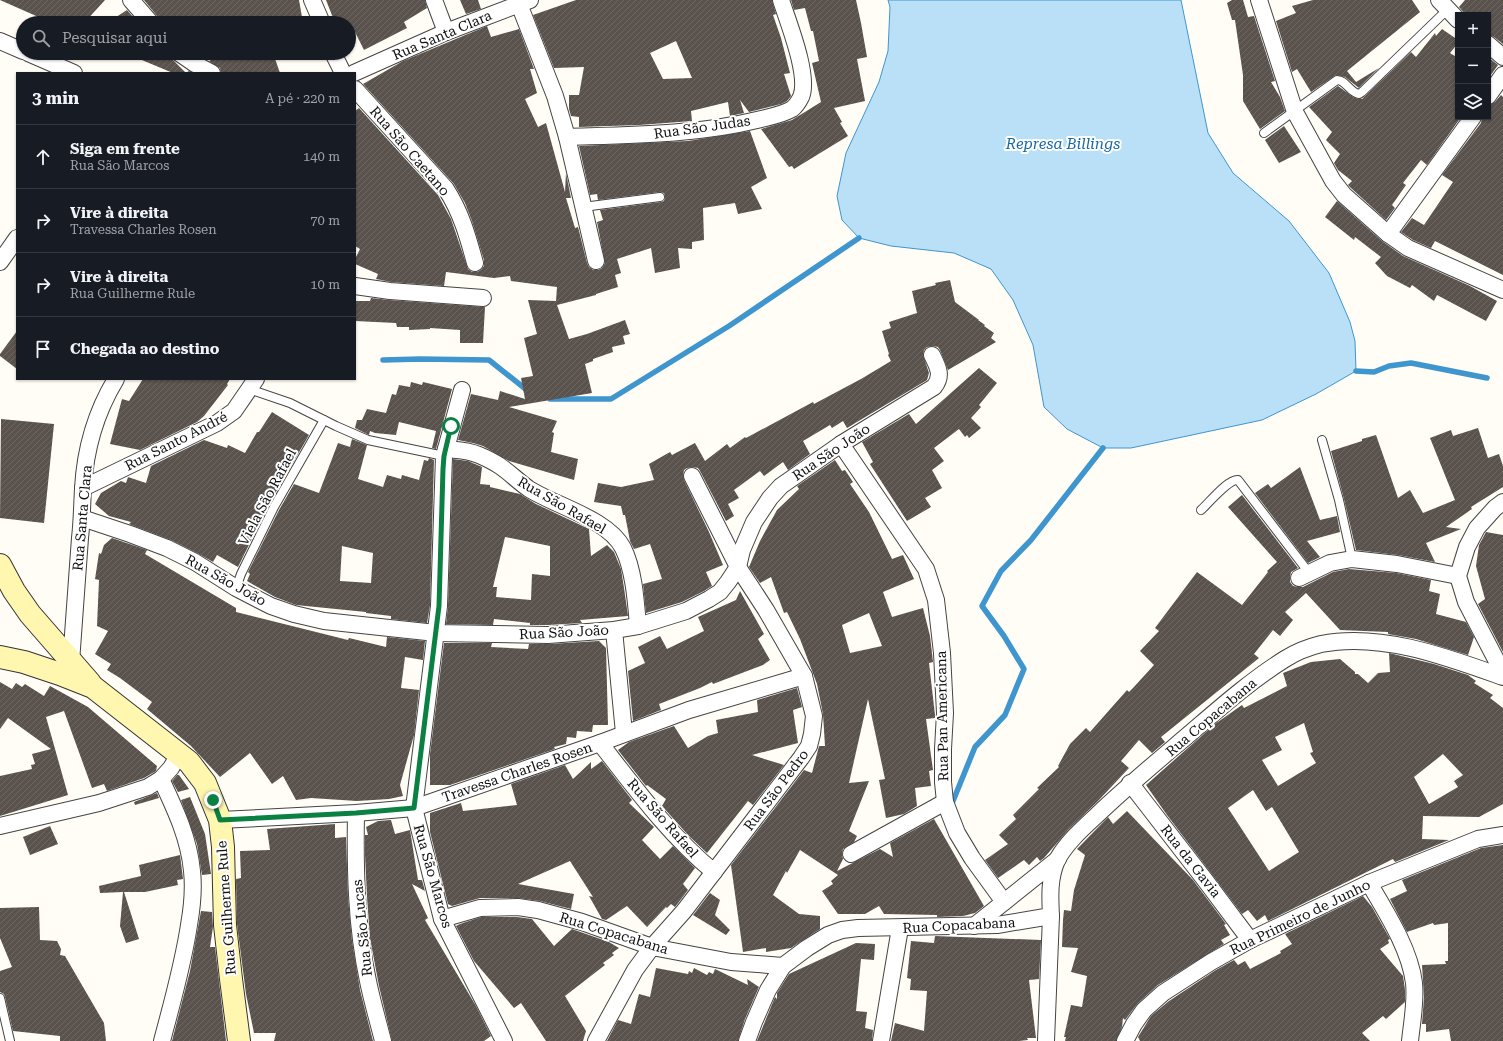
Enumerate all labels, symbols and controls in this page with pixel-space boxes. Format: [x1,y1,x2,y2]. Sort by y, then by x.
street label: Rua Santa Clara [390,7,494,63]
map controls [1455,12,1491,120]
button: + [1455,12,1491,48]
search box [16,16,356,60]
icon: search [30,27,52,49]
text: Pesquisar aqui [62,29,167,47]
button: − [1455,48,1491,84]
button: layers [1455,84,1491,120]
text: 3 min [32,88,79,108]
text: A pé · 220 m [265,91,340,106]
street label: Rua São Caetano [367,103,453,199]
street label: Rua São Judas [653,112,752,142]
water label: Represa Billings [1005,135,1120,153]
text: Siga em frente [70,140,180,158]
icon: ahead [32,146,54,168]
text: 140 m [303,149,340,164]
text: Rua São Marcos [70,158,170,173]
text: Vire à direita [70,204,168,222]
icon: right [32,210,54,232]
text: 70 m [310,213,340,228]
text: Travessa Charles Rosen [70,222,217,237]
text: Vire à direita [70,268,168,286]
icon: right [32,274,54,296]
text: 10 m [310,277,340,292]
text: Rua Guilherme Rule [70,286,195,301]
icon: arrive [32,338,54,360]
text: Chegada ao destino [70,340,219,358]
street label: Rua Santo André [122,408,230,474]
route start [442,417,460,435]
street label: Rua São João [789,420,873,484]
street label: Viela São Rafael [235,445,300,548]
street label: Rua Santa Clara [69,464,95,572]
street label: Rua São Rafael [515,473,610,537]
street label: Rua São João [183,551,269,609]
street label: Rua São João [519,622,609,642]
street label: Rua Pan Americana [933,650,951,781]
street label: Rua Copacabana [1163,674,1260,759]
street label: Travessa Charles Rosen [440,739,594,805]
street label: Rua São Pedro [740,746,812,834]
street label: Rua São Rafael [624,775,702,861]
route end [204,791,222,809]
street label: Rua da Gavia [1158,821,1225,901]
street label: Rua São Marcos [411,822,456,930]
street label: Rua Guilherme Rule [213,840,239,976]
street label: Rua Primeiro de Junho [1227,876,1373,958]
street label: Rua São Lucas [349,879,375,977]
street label: Rua Copacabana [558,909,671,957]
street label: Rua Copacabana [902,914,1016,936]

